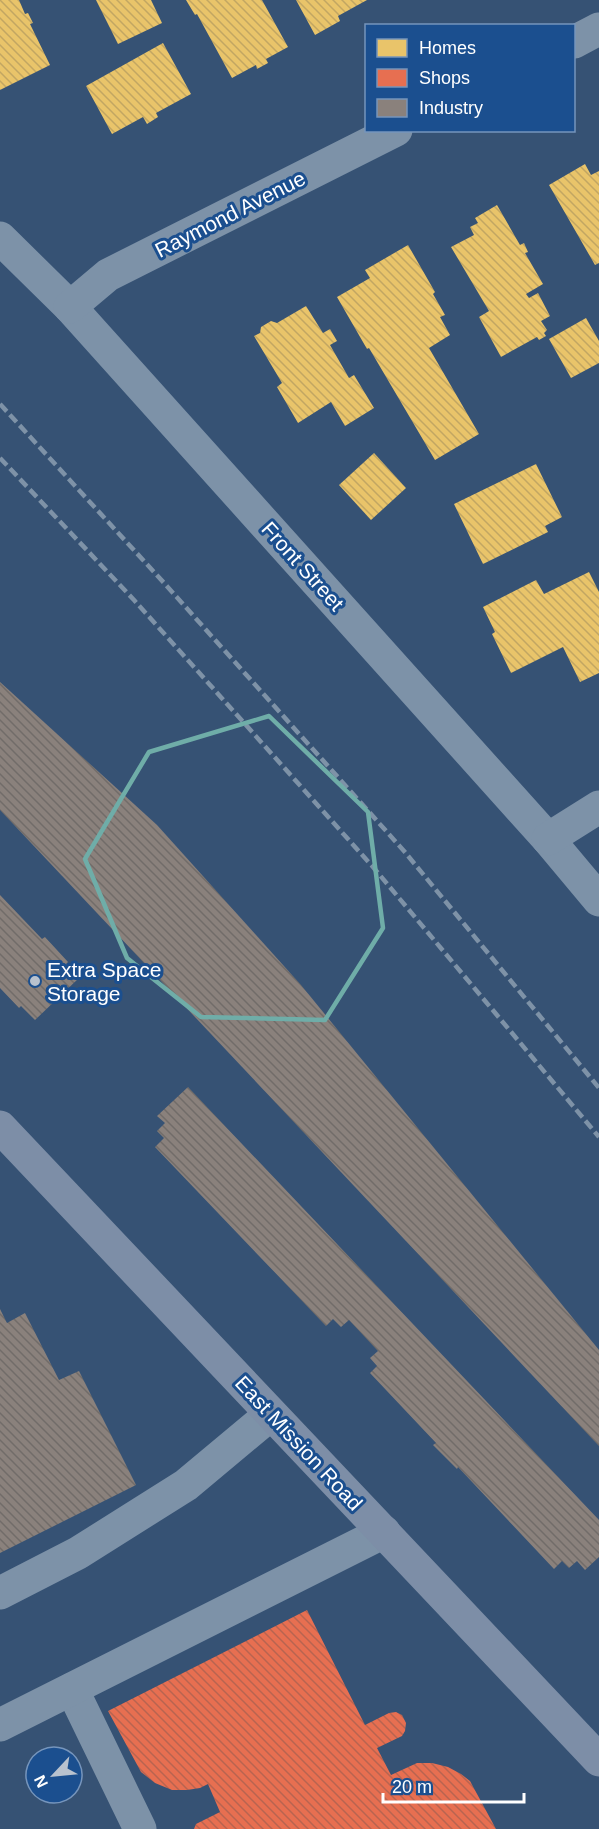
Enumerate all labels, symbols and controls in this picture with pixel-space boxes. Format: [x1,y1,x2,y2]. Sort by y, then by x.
legend [365,24,575,132]
text: Homes [419,38,476,58]
text: Shops [419,68,470,88]
text: Industry [419,98,483,118]
street label: Raymond Avenue [151,166,309,262]
street label: Front Street [257,517,349,615]
place label: Extra Space Storage [47,958,161,1005]
marker: Extra Space Storage [28,974,42,988]
street label: East Mission Road [231,1371,367,1515]
north arrow [24,1745,84,1805]
scale bar [383,1766,524,1804]
text: N [31,1772,51,1790]
text: 20 m [392,1777,432,1797]

